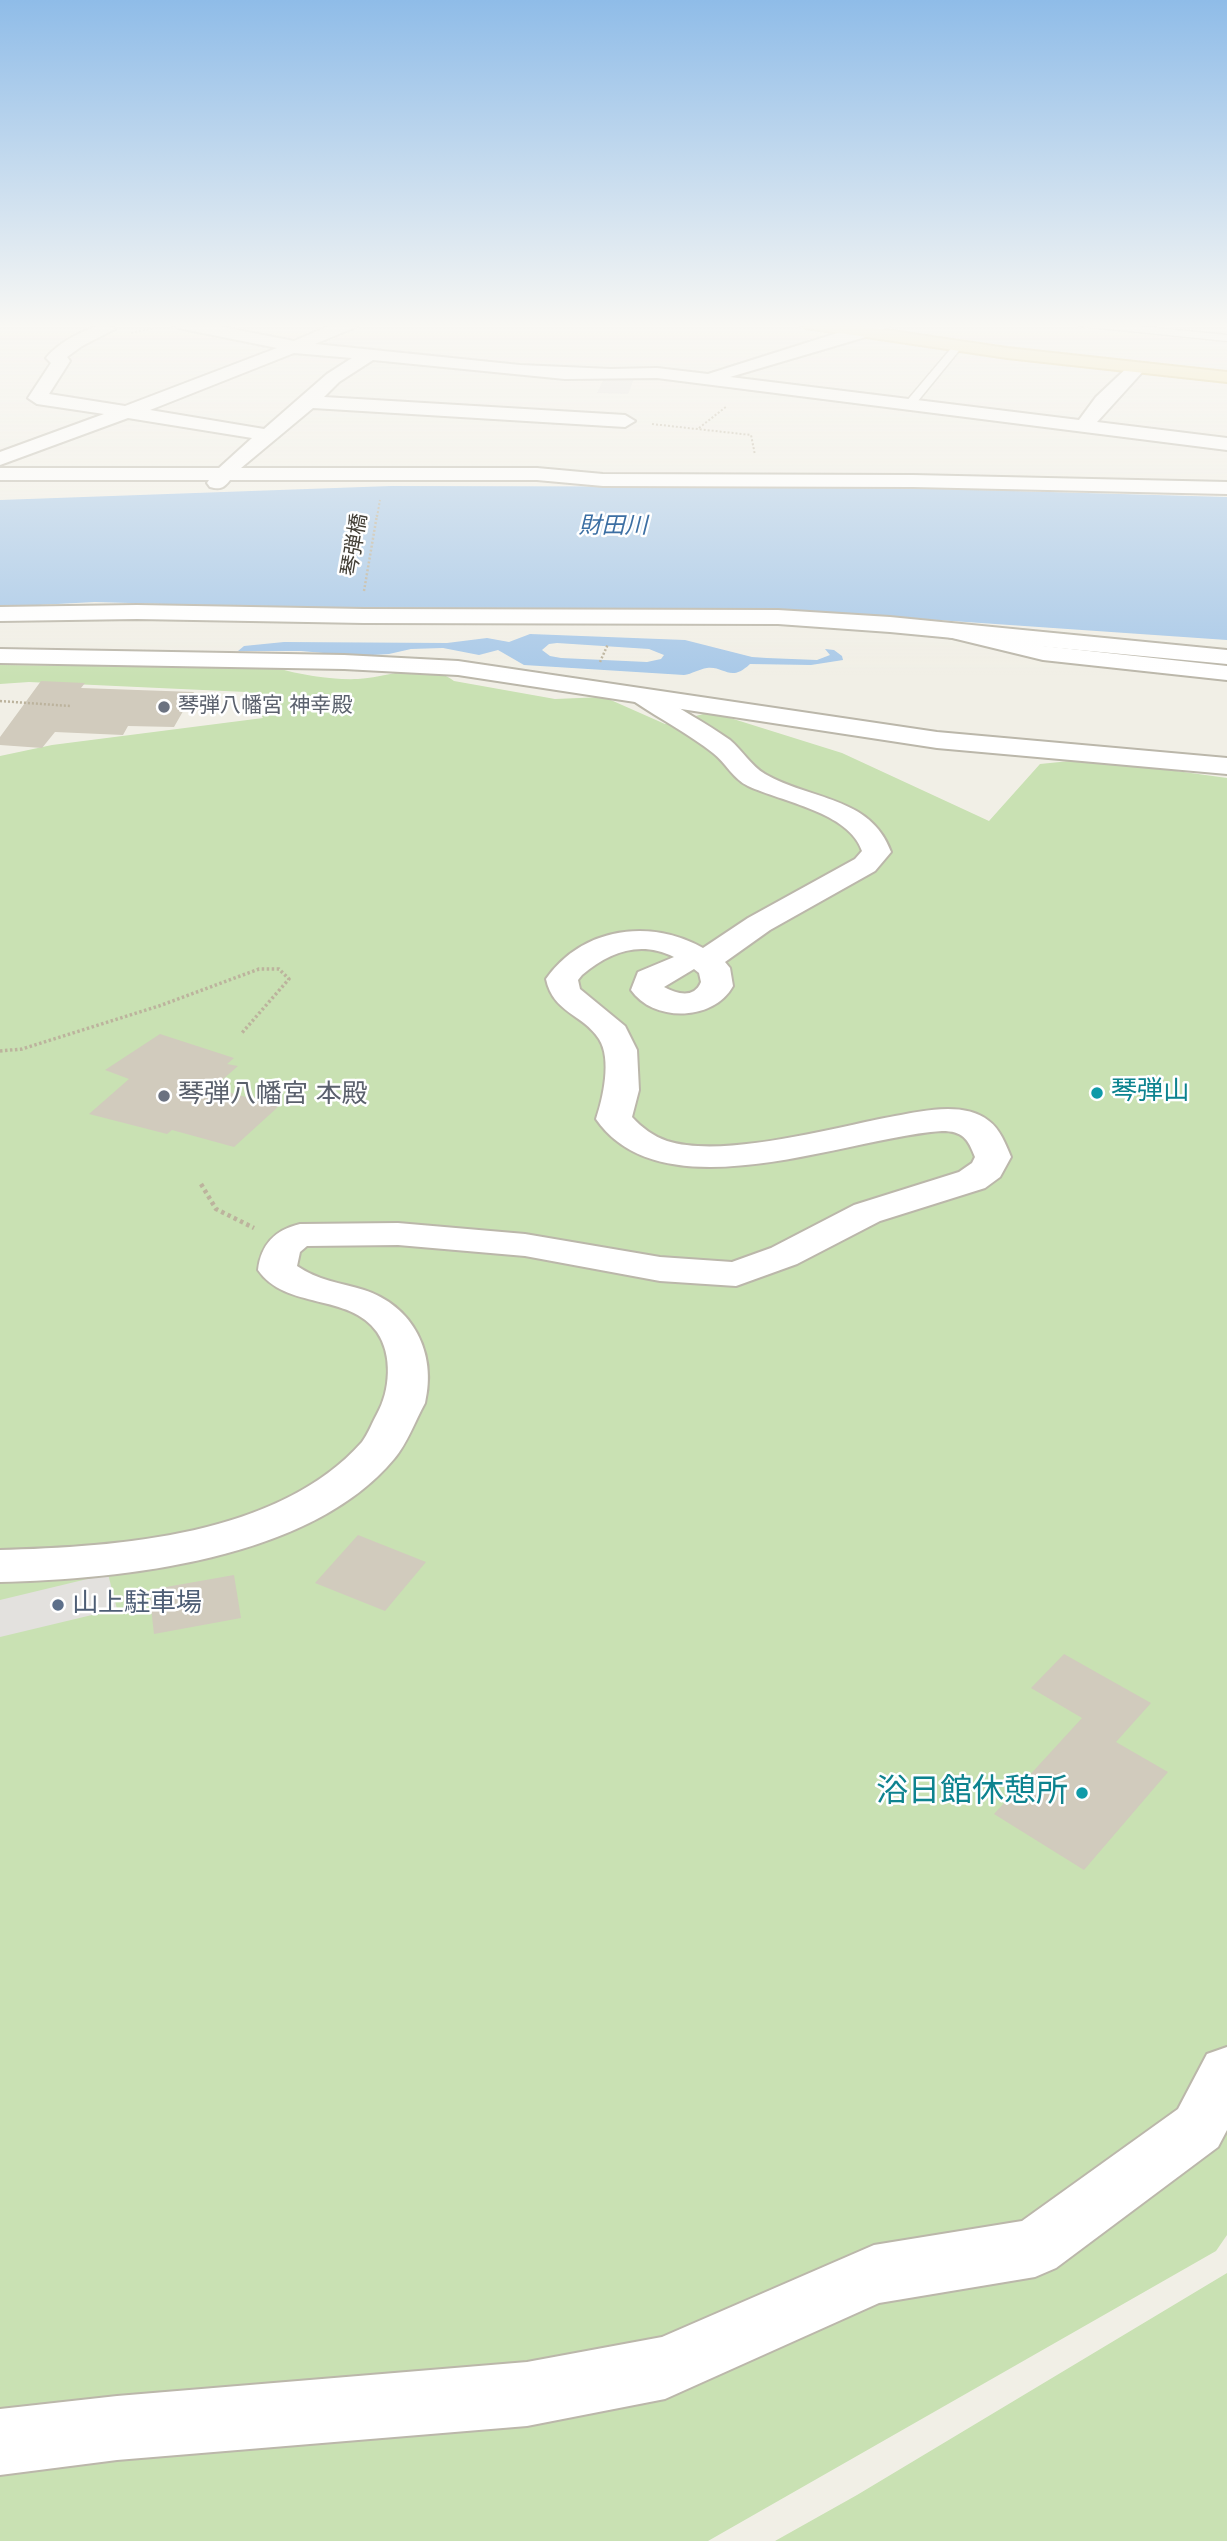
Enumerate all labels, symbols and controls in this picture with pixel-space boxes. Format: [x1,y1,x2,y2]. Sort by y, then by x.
street label: 琴弾橋 [338,512,374,578]
water label: 財田川 [579,513,647,541]
place label: 琴弾八幡宮 神幸殿 [178,694,352,720]
marker: 琴弾八幡宮 神幸殿 [156,699,172,715]
place label: 琴弾山 [1111,1077,1189,1109]
place label: 琴弾八幡宮 本殿 [178,1080,368,1112]
marker: 琴弾山 [1089,1085,1105,1101]
marker: 琴弾八幡宮 本殿 [156,1088,172,1104]
place label: 山上駐車場 [72,1589,202,1621]
marker: 山上駐車場 [50,1597,66,1613]
place label: 浴日館休憩所 [876,1774,1068,1812]
marker: 浴日館休憩所 [1074,1785,1090,1801]

